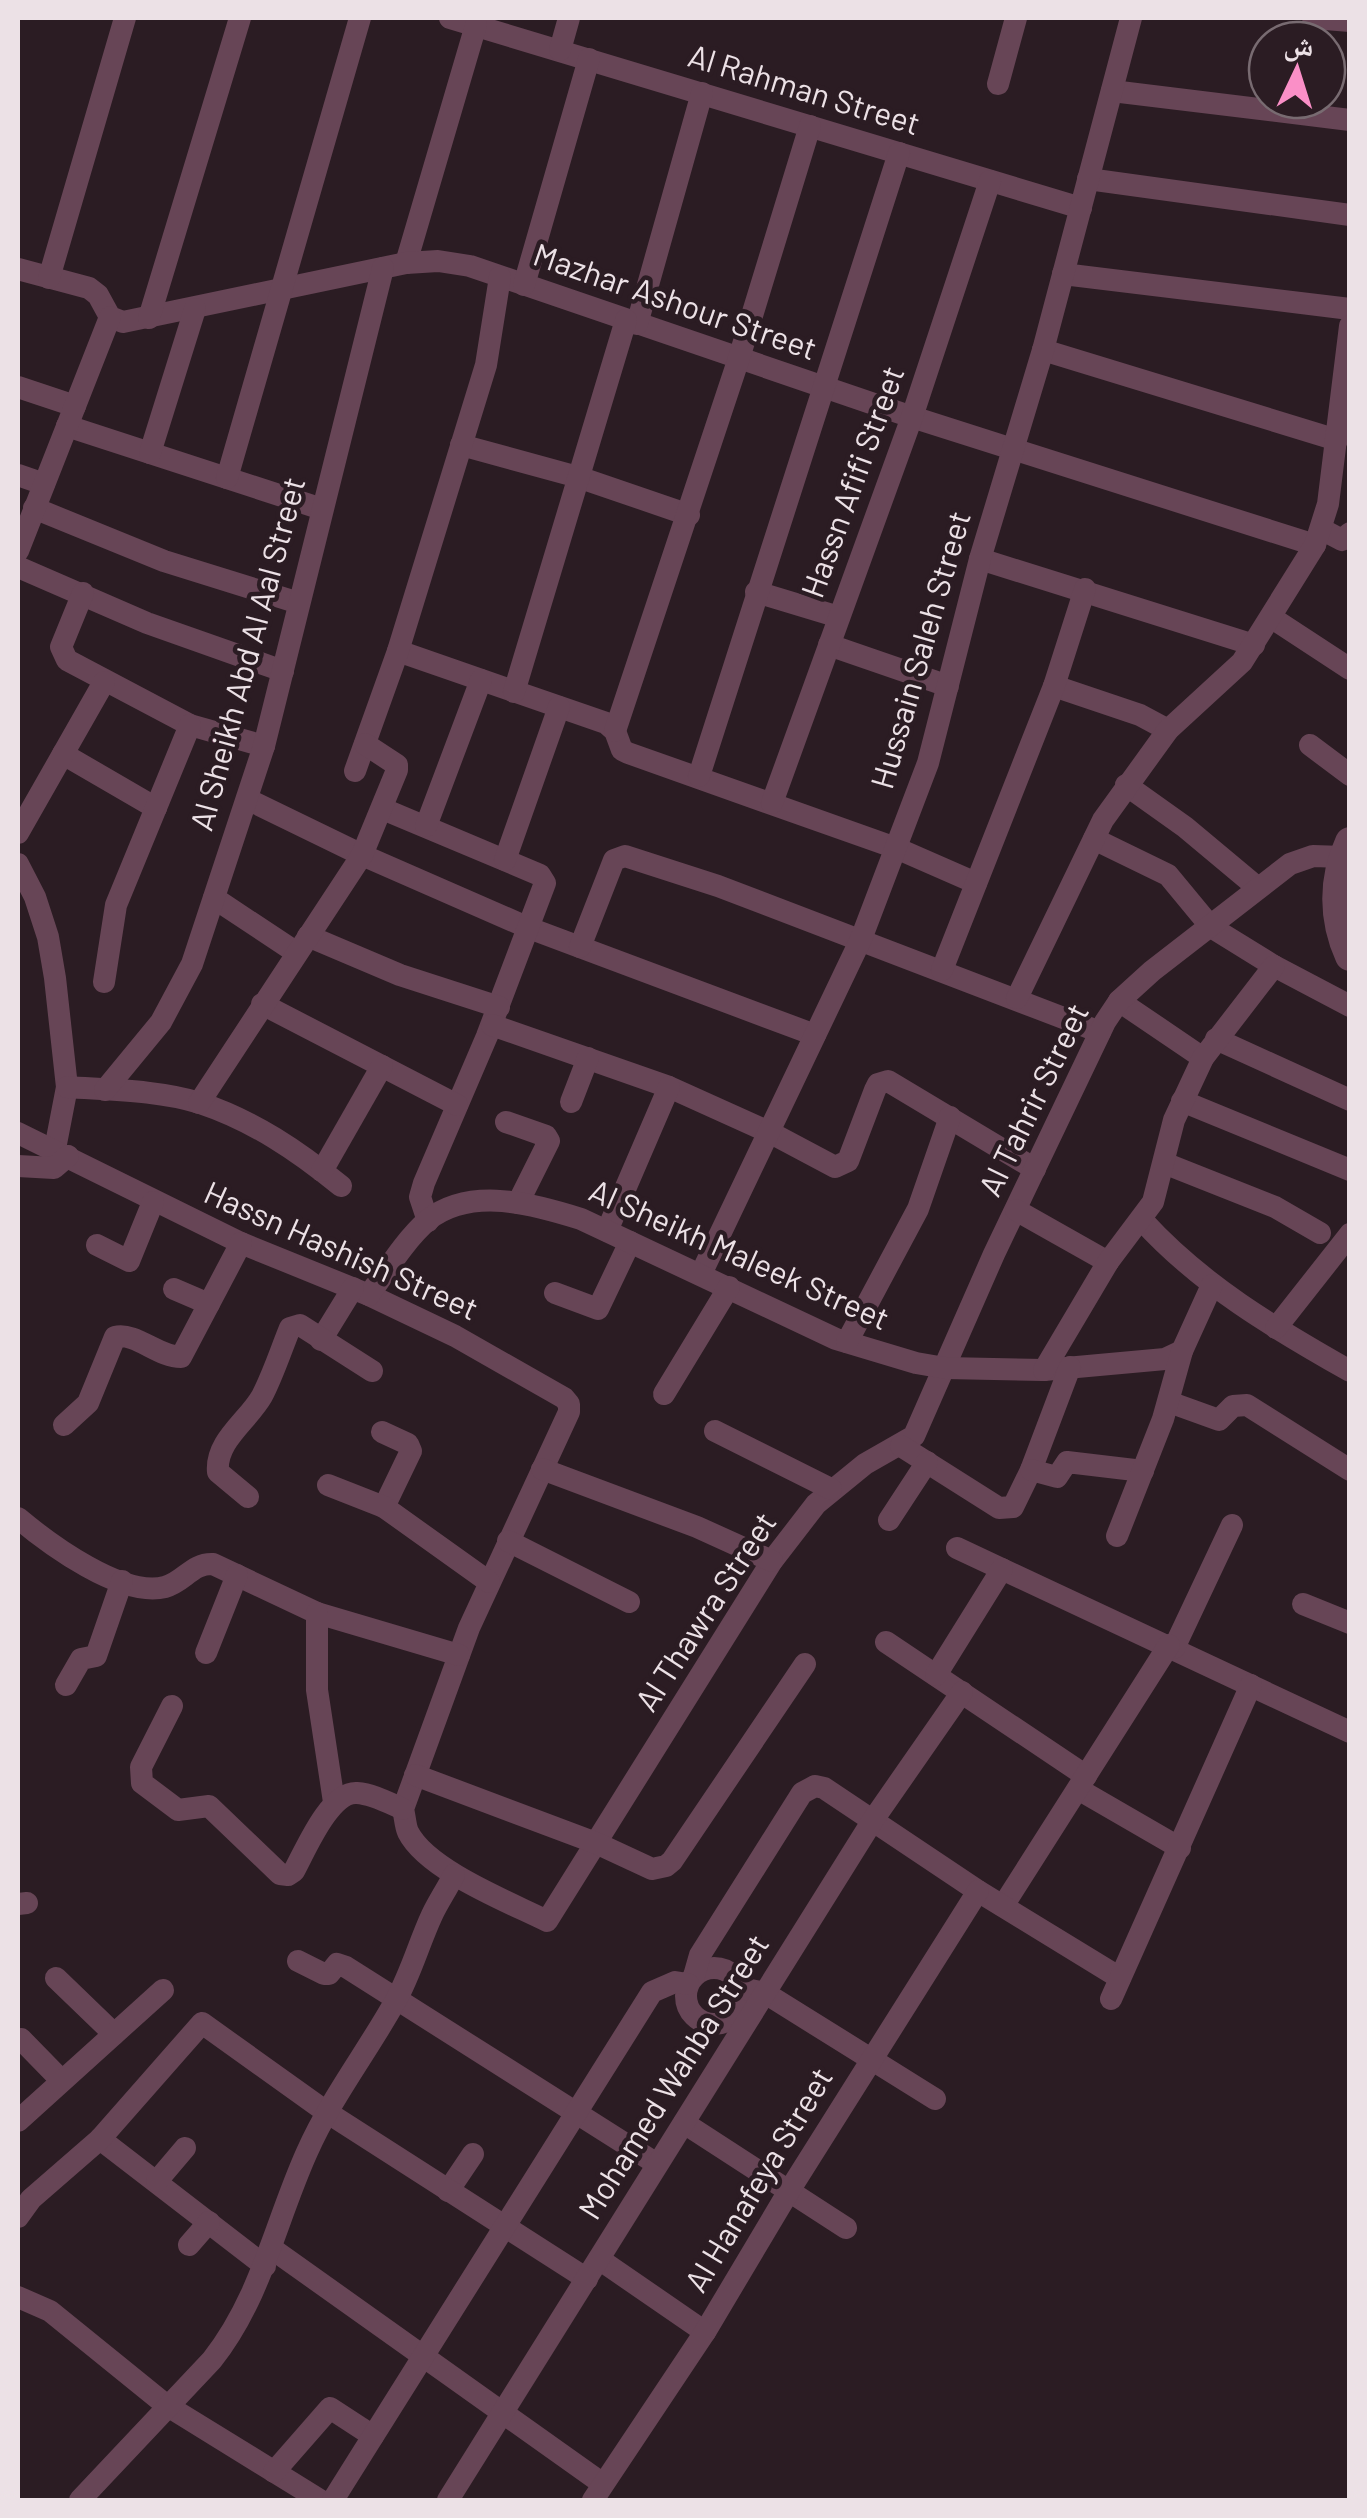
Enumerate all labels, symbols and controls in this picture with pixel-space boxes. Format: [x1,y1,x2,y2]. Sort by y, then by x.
north arrow [1247,20,1347,120]
text: ش [1283,26,1315,63]
street label: Al Rahman Street [684,35,925,141]
street label: Mazhar Ashour Street [529,234,822,366]
street label: Hassn Afifi Street [792,360,911,602]
street label: Al Sheikh Abd Al Aal Street [181,473,312,834]
street label: Hussain Saleh Street [861,506,977,793]
street label: Al Tahrir Street [969,997,1095,1202]
street label: Al Sheikh Maleek Street [584,1170,896,1336]
street label: Hassn Hashish Street [199,1172,485,1327]
street label: Al Thawra Street [626,1504,783,1718]
street label: Mohamed Wahba Street [569,1926,776,2225]
street label: Al Hanafeya Street [675,2060,839,2298]

